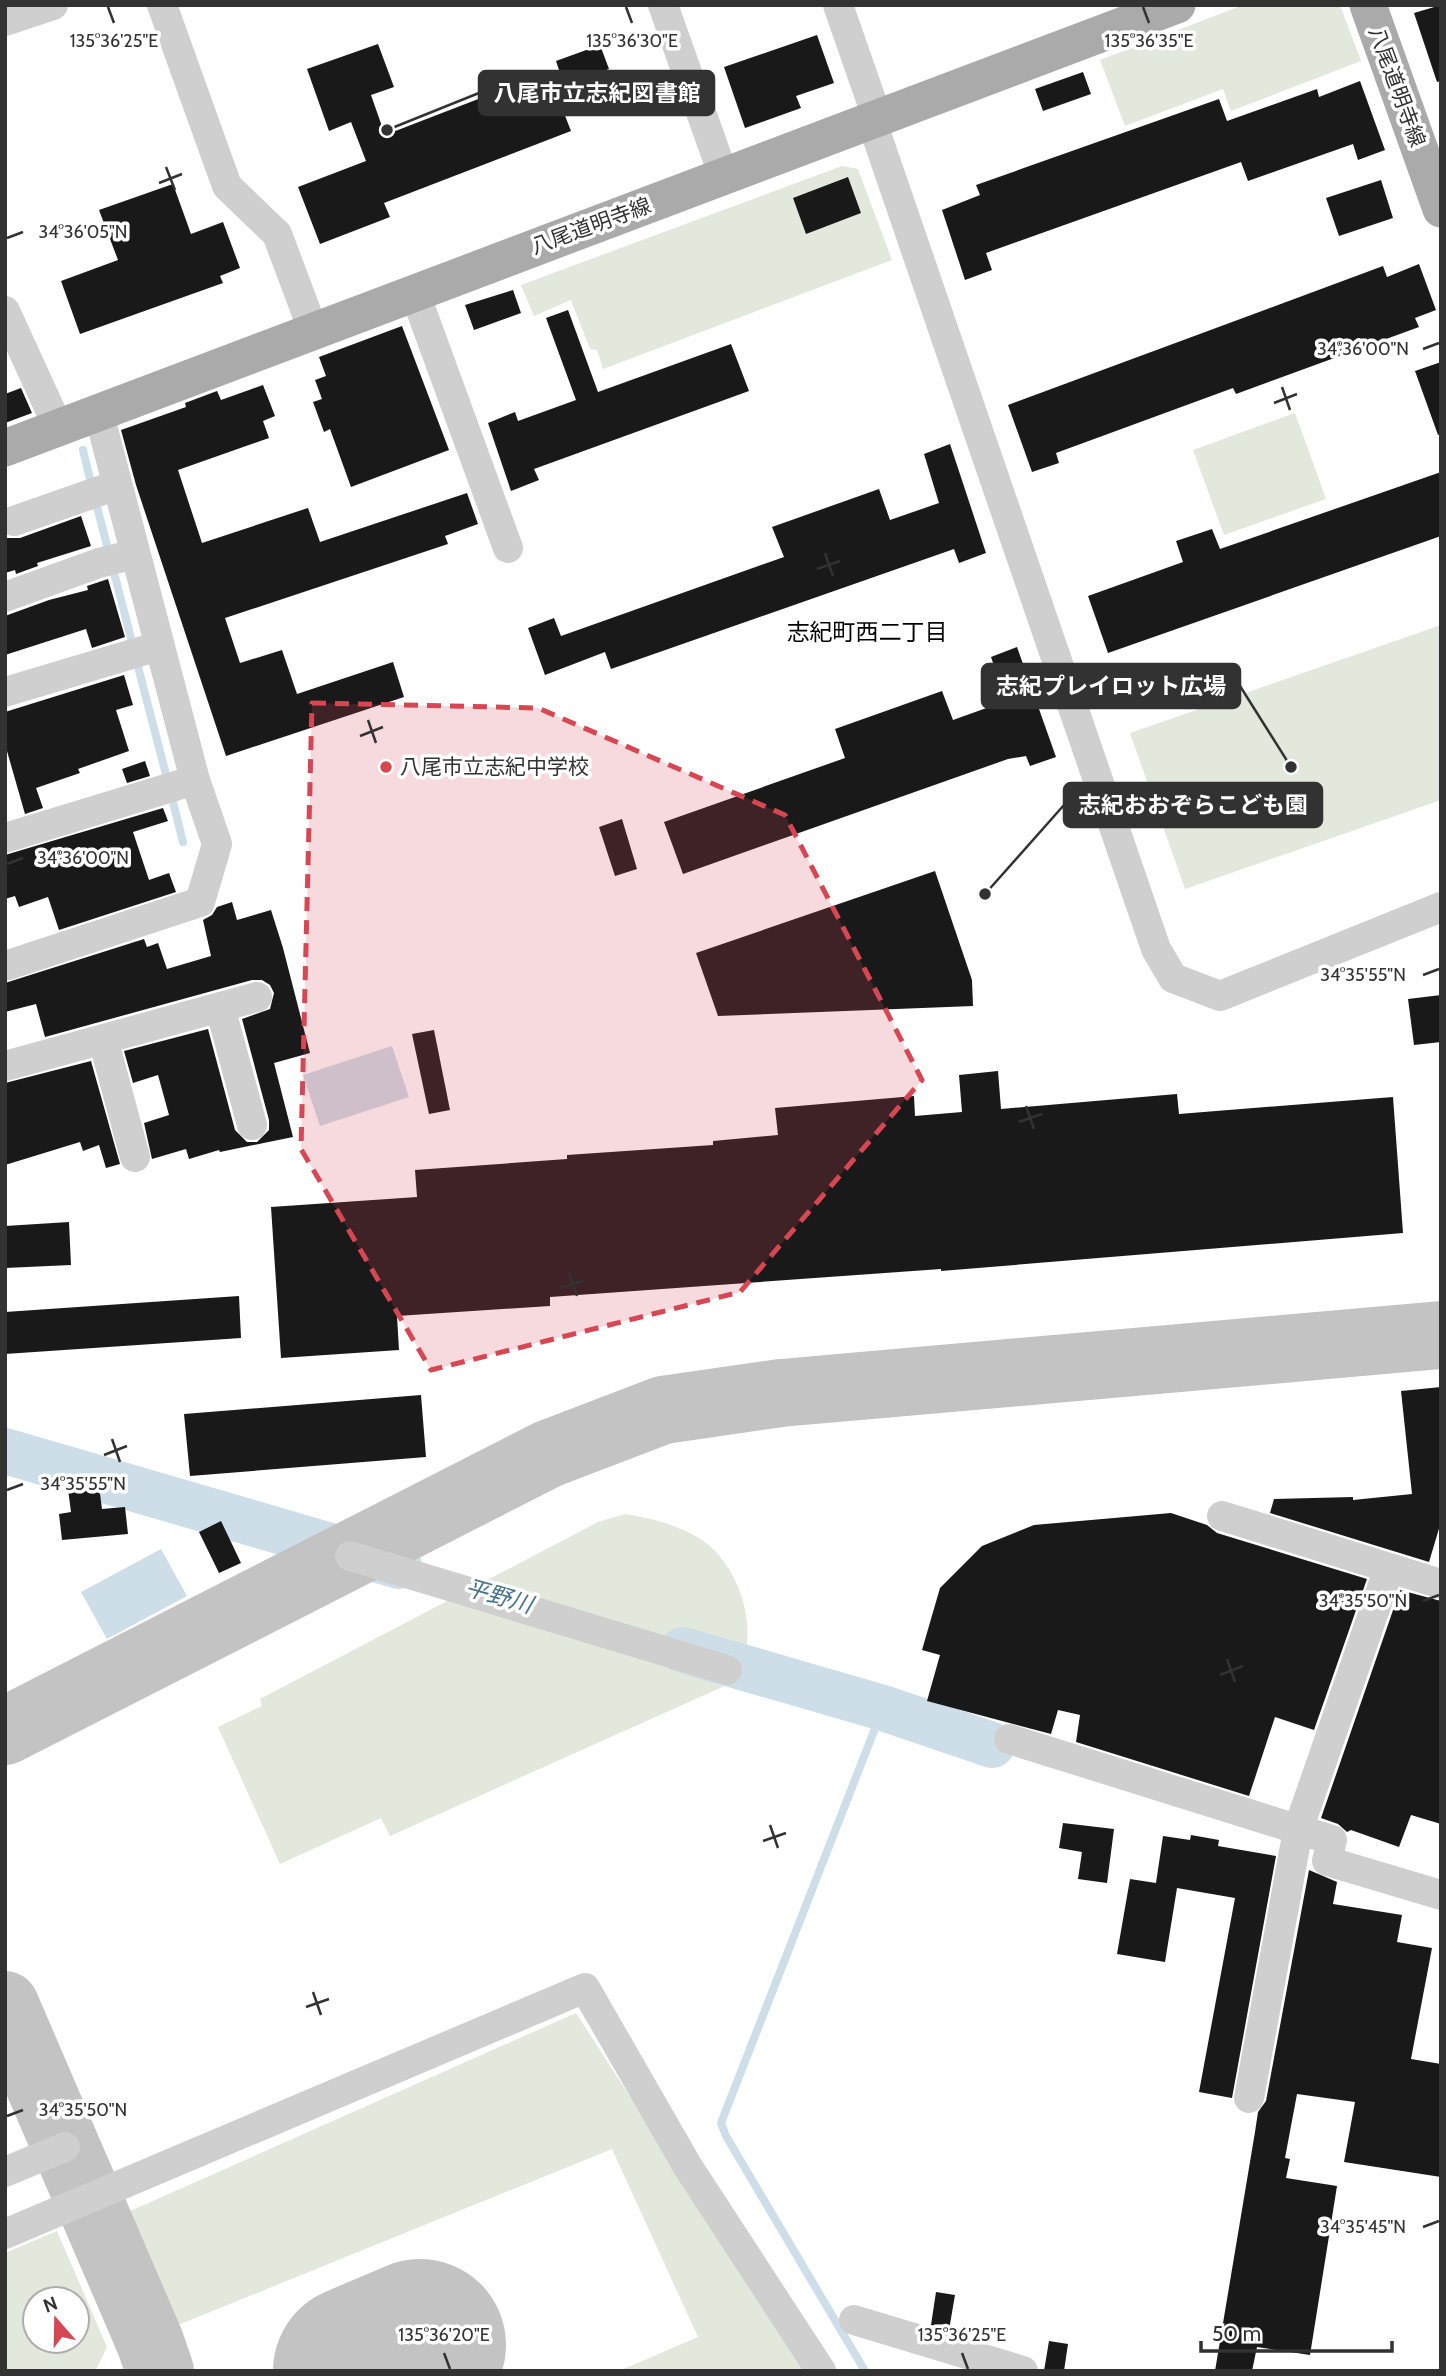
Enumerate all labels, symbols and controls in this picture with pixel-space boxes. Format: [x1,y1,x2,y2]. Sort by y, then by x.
street label: 八尾道明寺線 [1364,23,1431,150]
text: 135°36'25"E [70,30,158,52]
text: 135°36'30"E [586,30,678,52]
text: 135°36'35"E [1105,30,1193,52]
callout: 八尾市立志紀図書館 [479,71,714,115]
text: 八尾市立志紀図書館 [494,79,701,107]
street label: 八尾道明寺線 [527,192,654,259]
text: 34°36'05"N [38,221,128,243]
text: 34°36'00"N [1317,338,1409,360]
district label: 志紀町西二丁目 [787,618,948,646]
callout: 志紀プレイロット広場 [982,664,1240,708]
text: 志紀プレイロット広場 [996,672,1226,700]
place label: 八尾市立志紀中学校 [400,754,589,779]
marker: 八尾市立志紀中学校 [378,759,394,775]
callout: 志紀おおぞらこども園 [1064,783,1322,827]
text: 志紀おおぞらこども園 [1078,791,1308,819]
text: 34°36'00"N [37,847,129,869]
text: 34°35'55"N [1320,964,1406,986]
text: 34°35'55"N [40,1473,126,1495]
water label: 平野川 [462,1573,539,1620]
text: 34°35'50"N [1319,1590,1407,1612]
text: 34°35'50"N [39,2099,127,2121]
text: 34°35'45"N [1320,2216,1406,2238]
north arrow [21,2285,91,2355]
text: N [40,2291,61,2318]
scale bar [1201,2310,1392,2354]
text: 50 m [1212,2321,1261,2346]
text: 135°36'20"E [398,2324,490,2346]
text: 135°36'25"E [918,2324,1006,2346]

